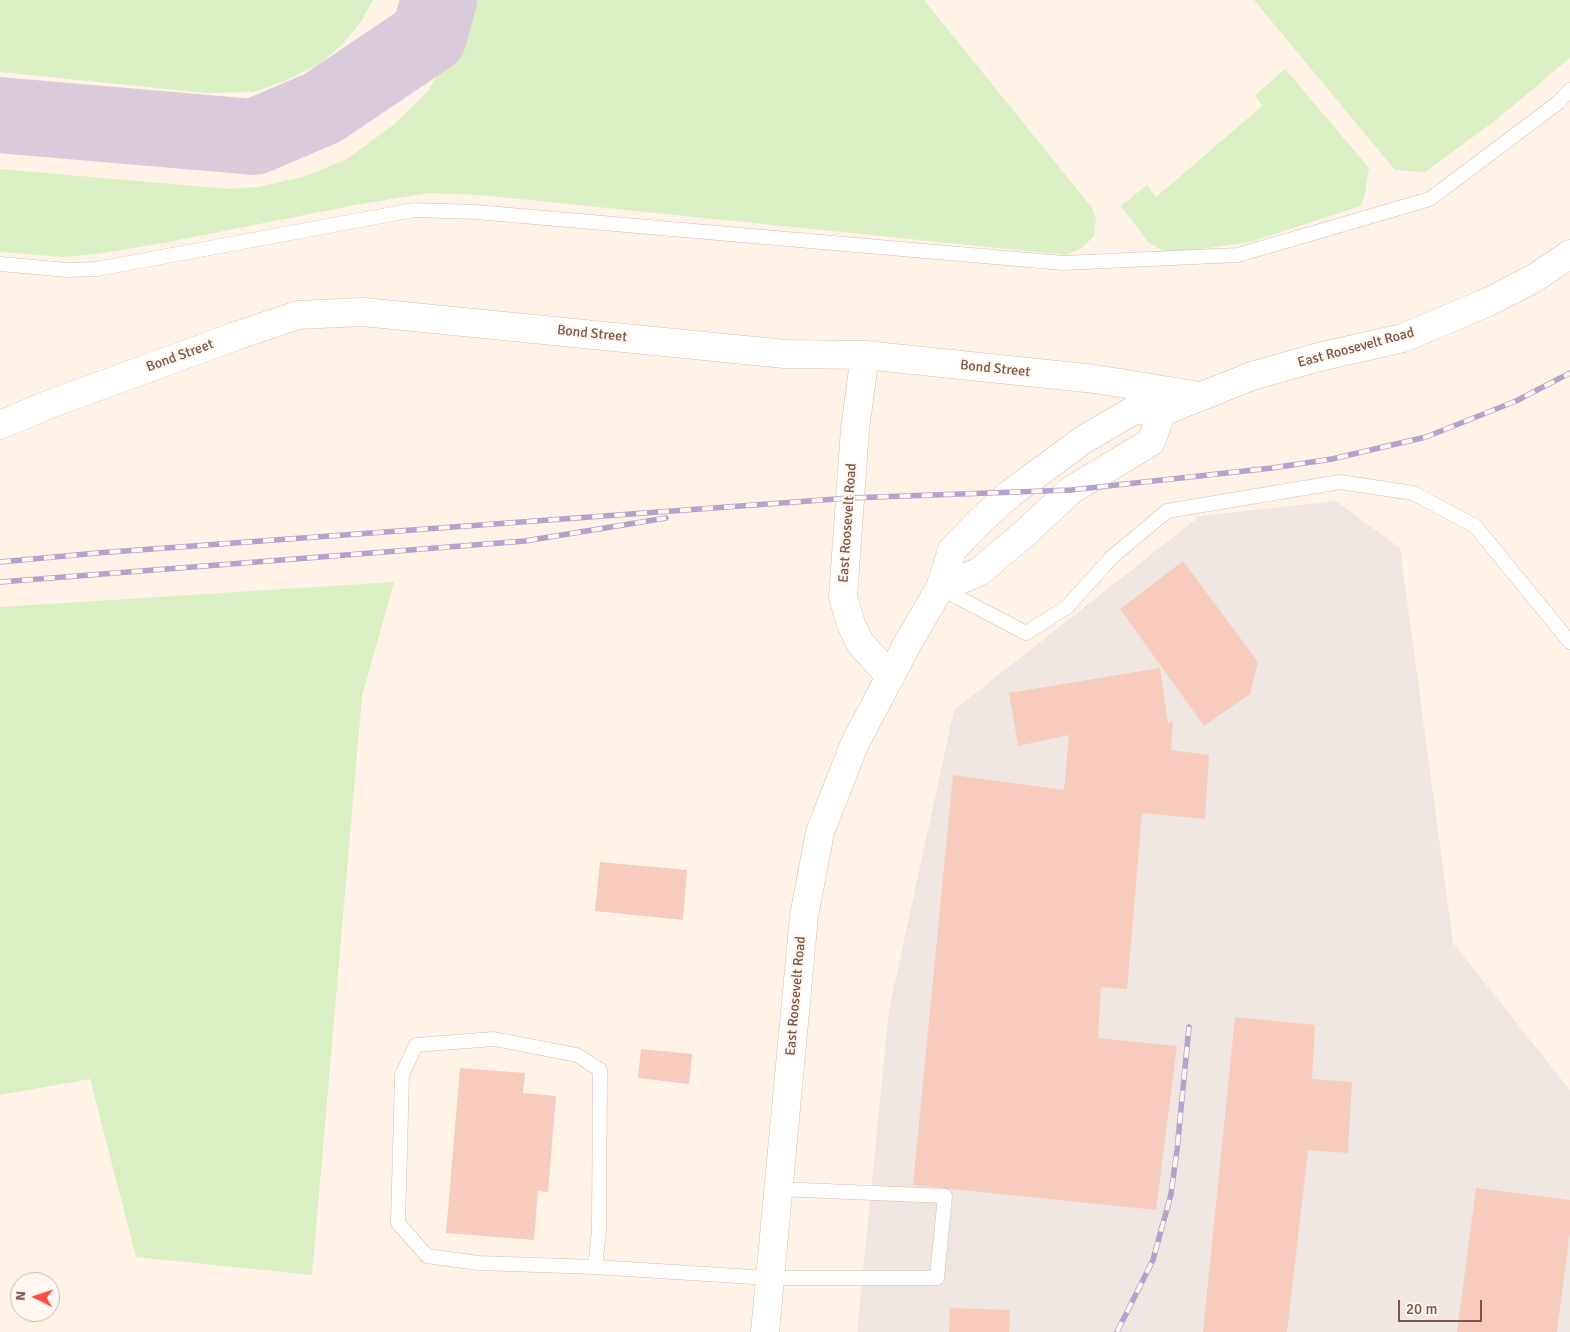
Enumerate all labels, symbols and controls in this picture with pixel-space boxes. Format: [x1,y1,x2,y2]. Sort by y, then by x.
street label: Bond Street [556,322,628,346]
street label: East Roosevelt Road [1296,324,1416,372]
street label: Bond Street [144,336,216,376]
street label: Bond Street [959,357,1031,381]
street label: East Roosevelt Road [835,463,861,583]
street label: East Roosevelt Road [782,936,810,1056]
north arrow [10,1272,60,1322]
scale bar [1400,1290,1484,1322]
text: N [12,1291,29,1301]
text: 20 m [1406,1300,1437,1318]

